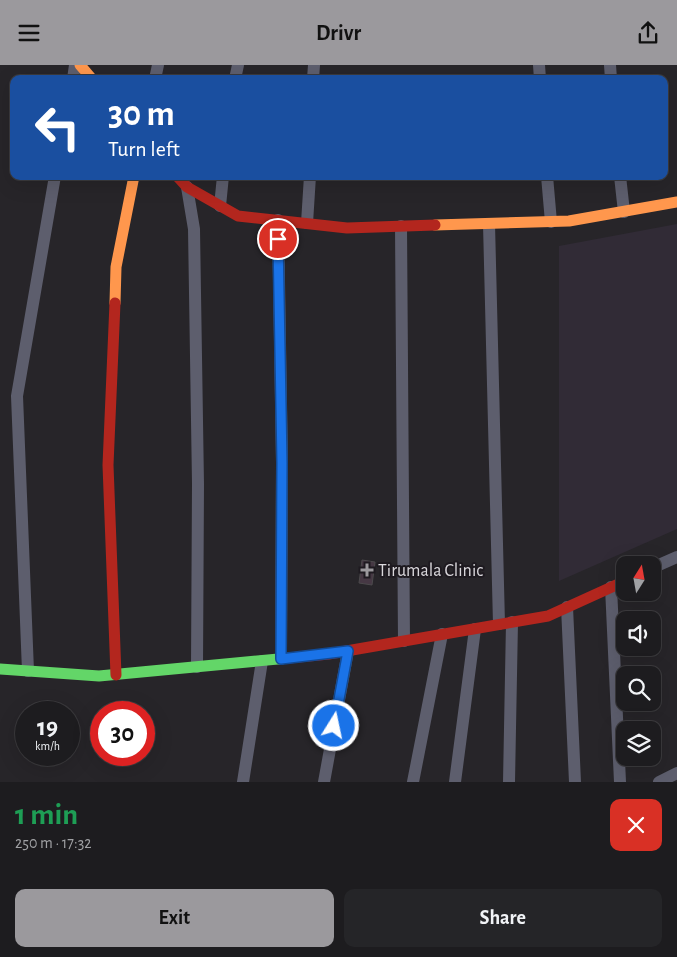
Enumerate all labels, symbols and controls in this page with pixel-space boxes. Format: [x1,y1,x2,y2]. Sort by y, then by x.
icon: menu [15,19,43,47]
icon: share [634,19,662,47]
text: Drivr [316,22,361,44]
icon: left [25,95,90,160]
text: 30 m [108,97,175,132]
text: Turn left [108,138,180,160]
pin [257,218,299,260]
icon: arrive [264,225,292,253]
north arrow [616,556,661,601]
map controls [616,556,661,766]
place label: Tirumala Clinic [378,562,483,580]
marker: Tirumala Clinic [360,563,374,577]
button: sound [616,611,661,656]
button: search [616,666,661,711]
position arrow [307,699,359,751]
speed limit sign: 30 [90,701,155,766]
text: 19 [37,715,58,740]
button: layers [616,721,661,766]
text: km/h [35,740,60,752]
button: close [610,799,662,851]
text: 1 min [15,800,78,830]
text: 250 m · 17:32 [15,835,92,851]
button: Exit [15,889,334,947]
button: Share [344,889,662,947]

